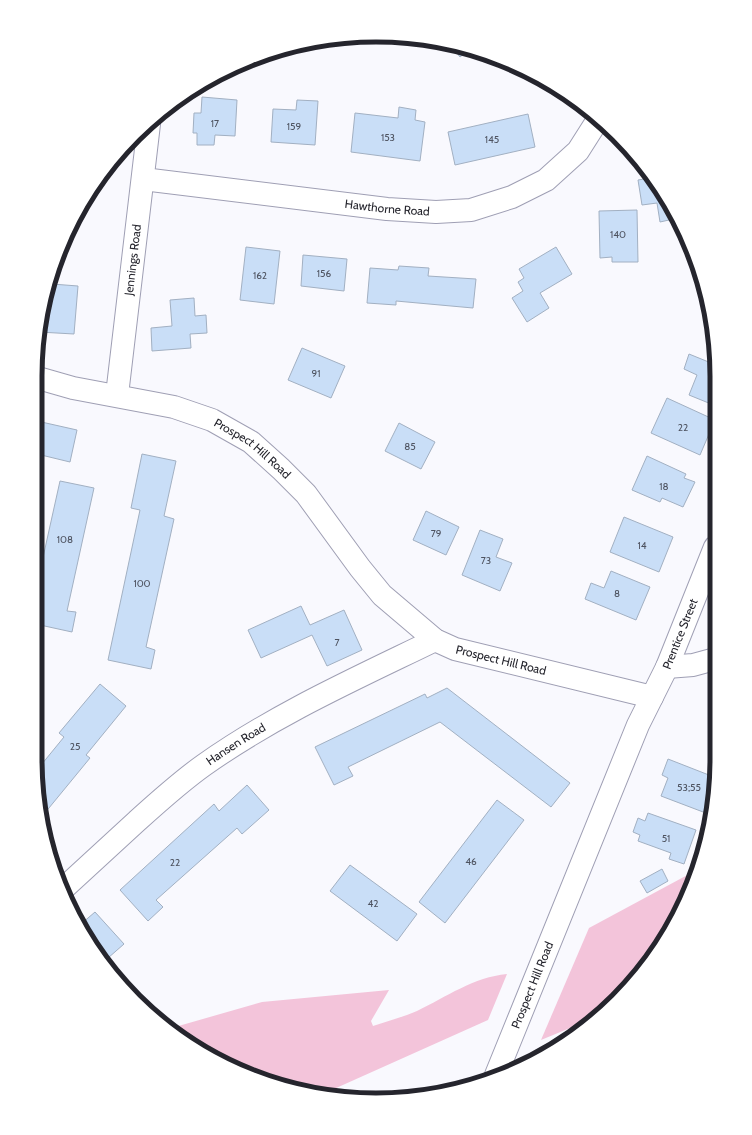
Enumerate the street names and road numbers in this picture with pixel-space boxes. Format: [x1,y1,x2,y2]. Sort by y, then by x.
street label: Hawthorne Road [344,196,430,219]
street label: Jennings Road [121,224,144,297]
street label: Prospect Hill Road [212,415,294,482]
street label: Prentice Street [659,596,701,671]
street label: Prospect Hill Road [454,641,548,678]
street label: Hansen Road [203,719,268,768]
street label: Prospect Hill Road [508,939,556,1031]

